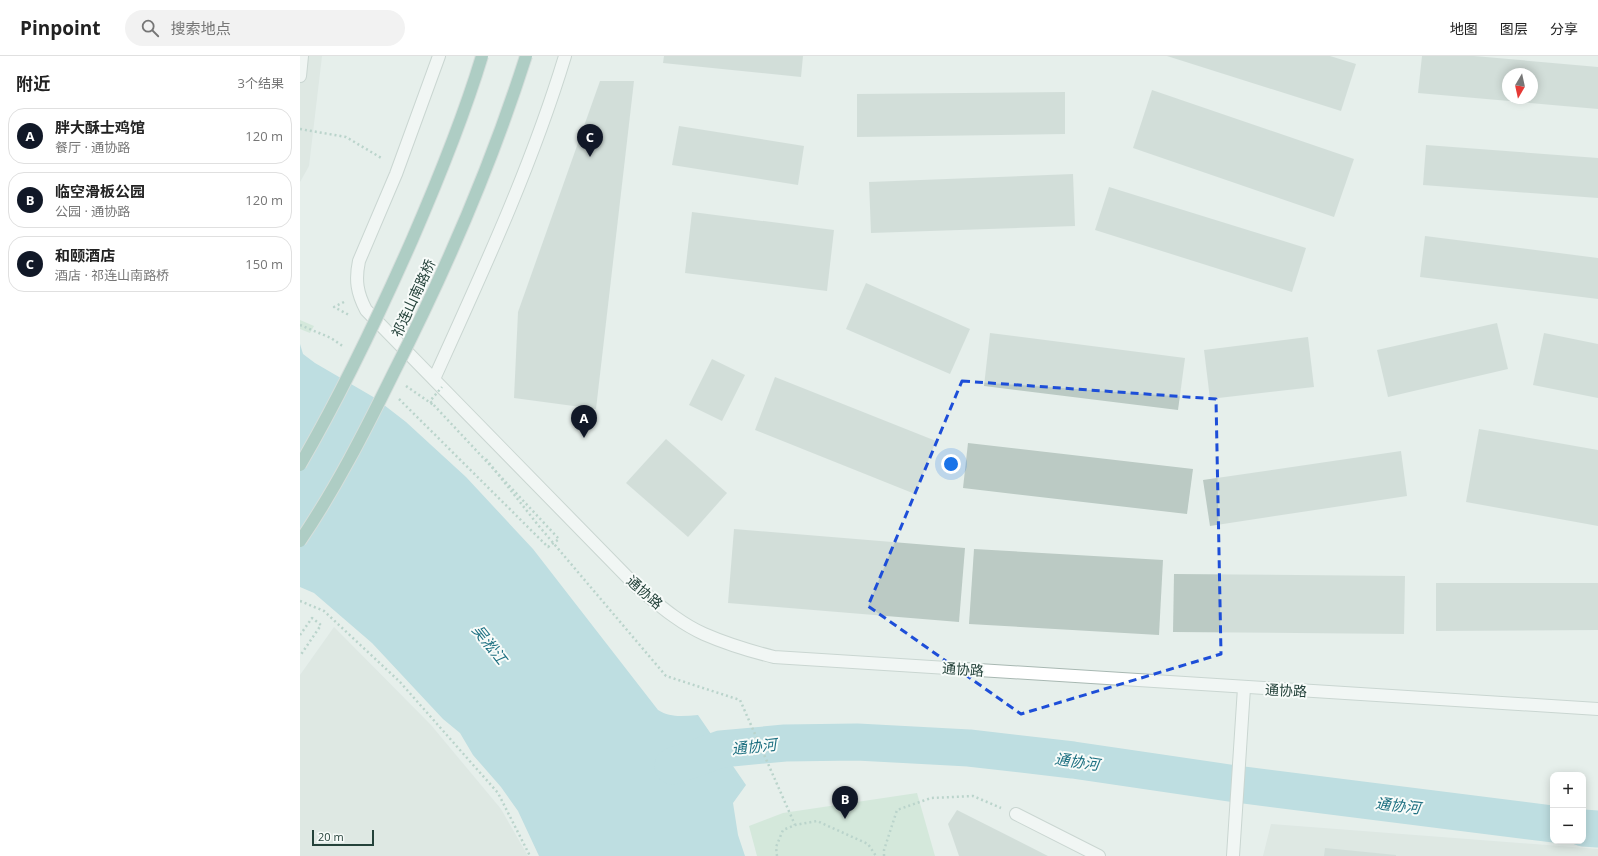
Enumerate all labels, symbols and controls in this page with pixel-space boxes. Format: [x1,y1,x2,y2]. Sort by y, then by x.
search box [125,10,405,46]
text: Pinpoint [20,15,101,41]
icon: search [139,17,161,39]
text: 搜索地点 [171,18,231,38]
text: 地图 [1450,19,1478,38]
text: 图层 [1500,19,1528,38]
text: 分享 [1550,19,1578,38]
north arrow [1502,68,1538,104]
text: 附近 [16,72,50,95]
text: 3个结果 [238,74,284,92]
text: 胖大酥士鸡馆 [55,117,145,137]
pin: C [577,124,603,157]
text: A [26,127,34,145]
text: 120 m [245,127,283,145]
text: 餐厅 · 通协路 [55,138,130,156]
text: 临空滑板公园 [55,181,145,201]
text: B [26,191,34,209]
text: 120 m [245,191,283,209]
text: 公园 · 通协路 [55,202,130,220]
text: 和颐酒店 [55,245,115,265]
text: C [26,255,34,273]
text: 150 m [245,255,283,273]
street label: 祁连山南路桥 [387,256,439,340]
text: 酒店 · 祁连山南路桥 [55,266,169,284]
pin: A [571,405,597,438]
your location [941,454,961,474]
street label: 通协路 [623,571,667,613]
water label: 吴淞江 [468,620,513,669]
street label: 通协路 [941,658,985,680]
street label: 通协路 [1265,679,1307,701]
water label: 通协河 [731,733,780,758]
water label: 通协河 [1053,748,1104,774]
map controls [1550,772,1586,844]
button: + [1550,772,1586,808]
pin: B [832,786,858,819]
water label: 通协河 [1374,792,1425,818]
button: − [1550,808,1586,844]
scale bar [312,828,374,847]
text: 20 m [318,829,344,844]

